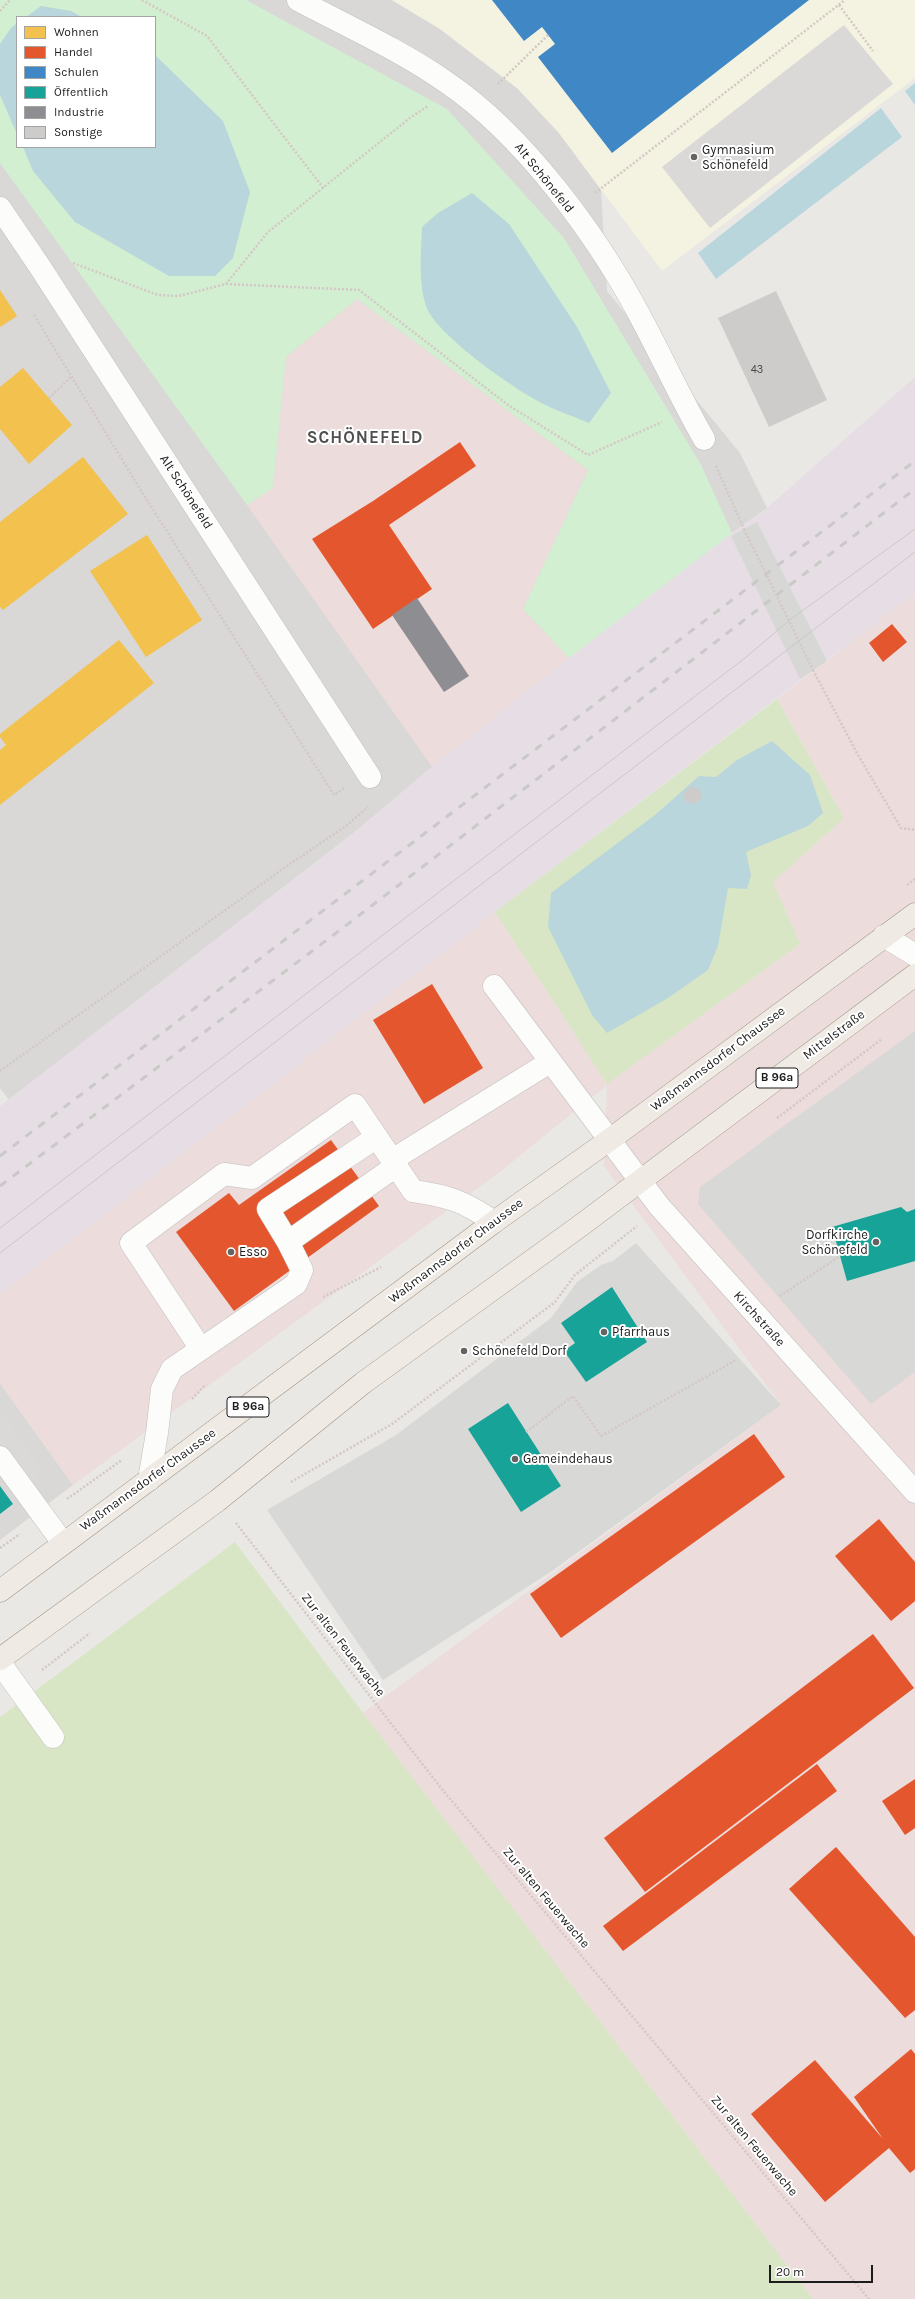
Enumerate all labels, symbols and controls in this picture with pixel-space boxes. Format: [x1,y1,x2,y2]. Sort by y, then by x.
legend [16,16,156,148]
text: Wohnen [54,25,99,39]
text: Handel [54,45,93,59]
text: Schulen [54,65,99,79]
text: Öffentlich [54,85,108,99]
text: Industrie [54,105,104,119]
text: Sonstige [54,125,102,139]
street label: Alt Schönefeld [511,140,577,216]
place label: Gymnasium Schönefeld [702,142,774,173]
marker: Gymnasium Schönefeld [689,152,699,162]
house number: 43 [751,363,763,377]
district label: SCHÖNEFELD [307,428,423,448]
street label: Alt Schönefeld [156,452,216,532]
street label: Waßmannsdorfer Chaussee [648,1003,788,1115]
street label: Mittelstraße [800,1007,868,1063]
road number: B 96a [756,1068,798,1088]
street label: Waßmannsdorfer Chaussee [386,1195,526,1307]
place label: Dorfkirche Schönefeld [801,1227,868,1258]
marker: Dorfkirche Schönefeld [871,1237,881,1247]
place label: Esso [239,1244,267,1260]
marker: Esso [226,1247,236,1257]
street label: Kirchstraße [730,1288,788,1350]
place label: Pfarrhaus [612,1324,670,1340]
marker: Pfarrhaus [599,1327,609,1337]
place label: Schönefeld Dorf [472,1343,566,1359]
marker: Schönefeld Dorf [459,1346,469,1356]
road number: B 96a [227,1397,269,1417]
street label: Waßmannsdorfer Chaussee [77,1425,219,1535]
place label: Gemeindehaus [523,1451,613,1467]
marker: Gemeindehaus [510,1454,520,1464]
street label: Zur alten Feuerwache [298,1590,388,1700]
street label: Zur alten Feuerwache [499,1844,593,1952]
street label: Zur alten Feuerwache [707,2092,801,2200]
scale bar [771,2257,875,2283]
text: 20 m [776,2265,804,2279]

